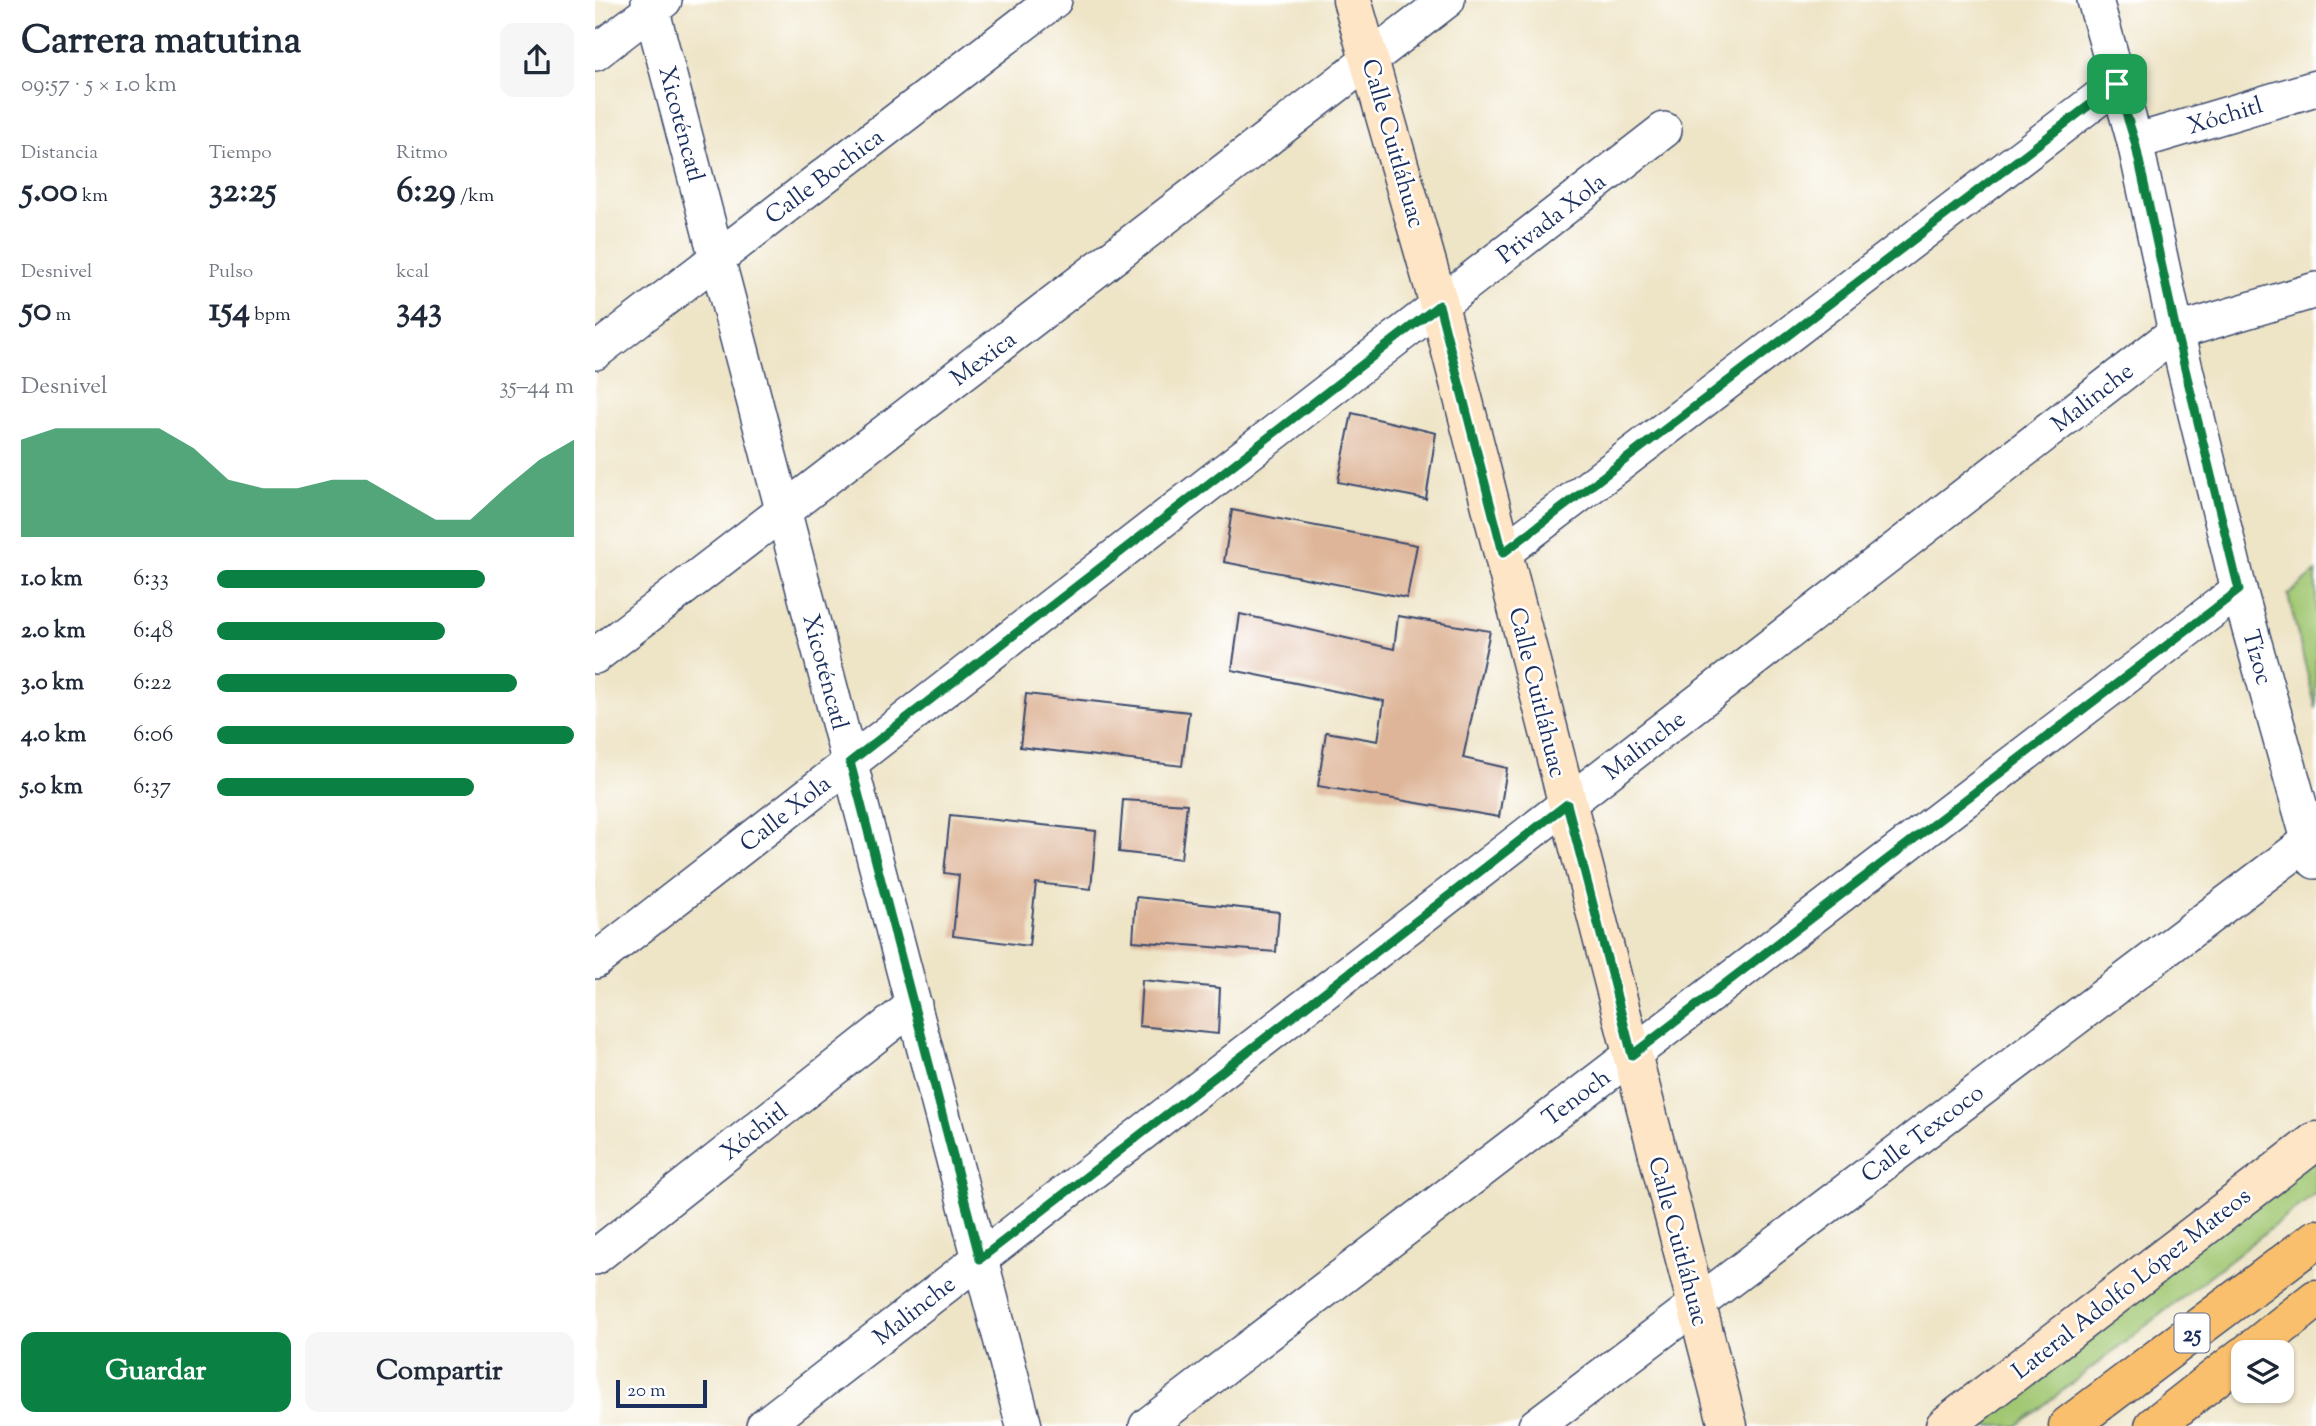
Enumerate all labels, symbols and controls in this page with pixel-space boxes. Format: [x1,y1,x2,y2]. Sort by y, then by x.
text: Carrera matutina [21,16,301,70]
button: share [500,23,574,97]
pin [2087,54,2147,114]
street label: Calle Cuitláhuac [1352,55,1432,232]
street label: Xicoténcatl [648,63,712,186]
icon: arrive [2098,65,2136,103]
text: 09:57 · 5 × 1.0 km [21,69,177,102]
street label: Xóchitl [2184,89,2268,144]
street label: Calle Bochica [759,122,892,234]
text: Distancia [21,140,98,167]
text: Tiempo [209,140,272,167]
text: Ritmo [396,140,448,167]
street label: Privada Xola [1491,166,1614,273]
text: 5.00 [21,167,78,218]
text: 32:25 [209,167,277,218]
text: 6:29 [396,167,456,218]
text: km [78,183,108,210]
text: /km [456,183,494,210]
text: Desnivel [21,259,92,286]
text: Pulso [209,259,253,286]
text: kcal [396,259,429,286]
text: 50 [21,286,52,337]
text: 154 [209,286,250,337]
text: 343 [396,286,442,337]
text: m [52,302,71,329]
text: bpm [250,302,291,329]
street label: Mexica [944,324,1024,396]
street label: Malinche [2045,356,2142,442]
text: Desnivel [21,371,107,404]
text: 35–44 m [499,371,574,404]
text: 1.0 km [21,563,83,596]
text: 6:33 [133,563,169,596]
street label: Calle Cuitláhuac [1498,604,1574,781]
street label: Xicoténcatl [792,611,856,734]
text: 2.0 km [21,615,86,648]
text: 6:48 [133,615,173,648]
street label: Tízoc [2232,626,2280,689]
text: 3.0 km [21,667,84,700]
text: 6:22 [133,667,172,700]
street label: Malinche [1597,704,1694,790]
text: 4.0 km [21,719,86,752]
text: 6:06 [133,719,174,752]
street label: Calle Xola [733,768,839,861]
text: 5.0 km [21,771,83,804]
text: 6:37 [133,771,171,804]
street label: Tenoch [1536,1062,1619,1136]
street label: Calle Texcoco [1855,1077,1992,1192]
street label: Xóchitl [714,1095,796,1170]
street label: Calle Cuitláhuac [1638,1153,1716,1330]
street label: Lateral Adolfo López Mateos [2006,1180,2259,1389]
street label: Malinche [867,1269,964,1355]
road number: 25 [2175,1314,2209,1352]
button: Guardar [21,1332,291,1412]
button: Compartir [305,1332,574,1412]
map controls [2231,1340,2294,1403]
button: layers [2231,1340,2294,1403]
scale bar [616,1377,707,1409]
text: 20 m [627,1378,666,1405]

